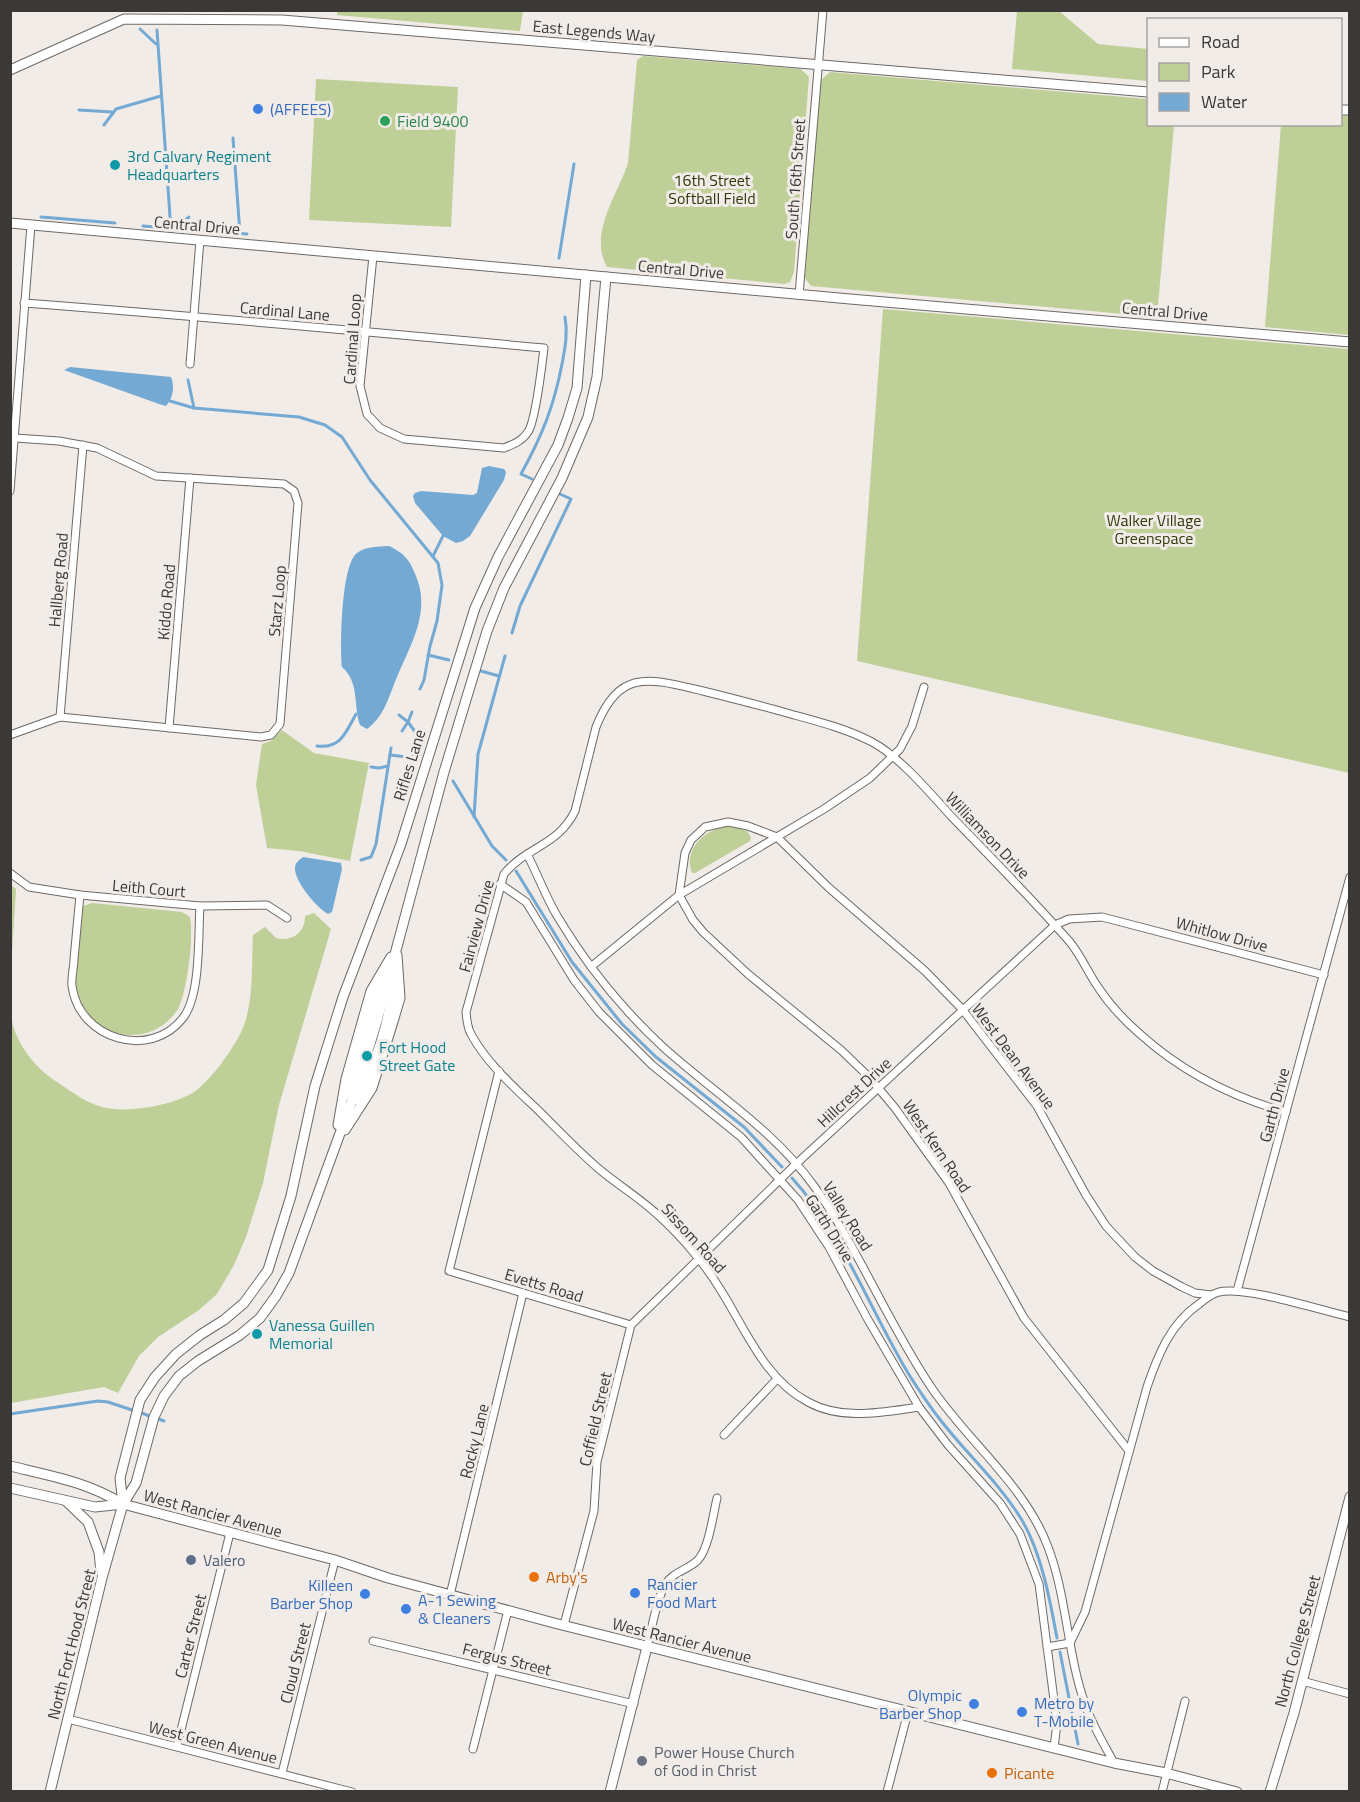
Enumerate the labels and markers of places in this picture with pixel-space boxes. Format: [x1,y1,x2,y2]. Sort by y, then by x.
place label: (AFFEES) [270,97,331,121]
marker: (AFFEES) [251,102,265,116]
place label: Field 9400 [397,109,469,133]
marker: Field 9400 [378,114,392,128]
place label: 3rd Calvary Regiment Headquarters [127,144,272,186]
marker: 3rd Calvary Regiment Headquarters [108,158,122,172]
place label: Fort Hood Street Gate [379,1035,455,1077]
marker: Fort Hood Street Gate [360,1049,374,1063]
place label: Vanessa Guillen Memorial [269,1313,375,1355]
marker: Vanessa Guillen Memorial [250,1327,264,1341]
place label: Valero [203,1548,246,1572]
marker: Valero [184,1553,198,1567]
place label: Arby's [546,1565,588,1589]
marker: Arby's [527,1570,541,1584]
place label: Rancier Food Mart [647,1572,717,1614]
place label: Killeen Barber Shop [270,1573,353,1615]
marker: Rancier Food Mart [628,1586,642,1600]
marker: Killeen Barber Shop [358,1587,372,1601]
place label: A-1 Sewing & Cleaners [418,1588,496,1630]
marker: A-1 Sewing & Cleaners [399,1602,413,1616]
place label: Olympic Barber Shop [879,1683,962,1725]
place label: Metro by T-Mobile [1034,1691,1095,1733]
marker: Olympic Barber Shop [967,1697,981,1711]
marker: Metro by T-Mobile [1015,1705,1029,1719]
place label: Power House Church of God in Christ [654,1740,794,1782]
marker: Power House Church of God in Christ [635,1754,649,1768]
place label: Picante [1004,1761,1054,1785]
marker: Picante [985,1766,999,1780]

